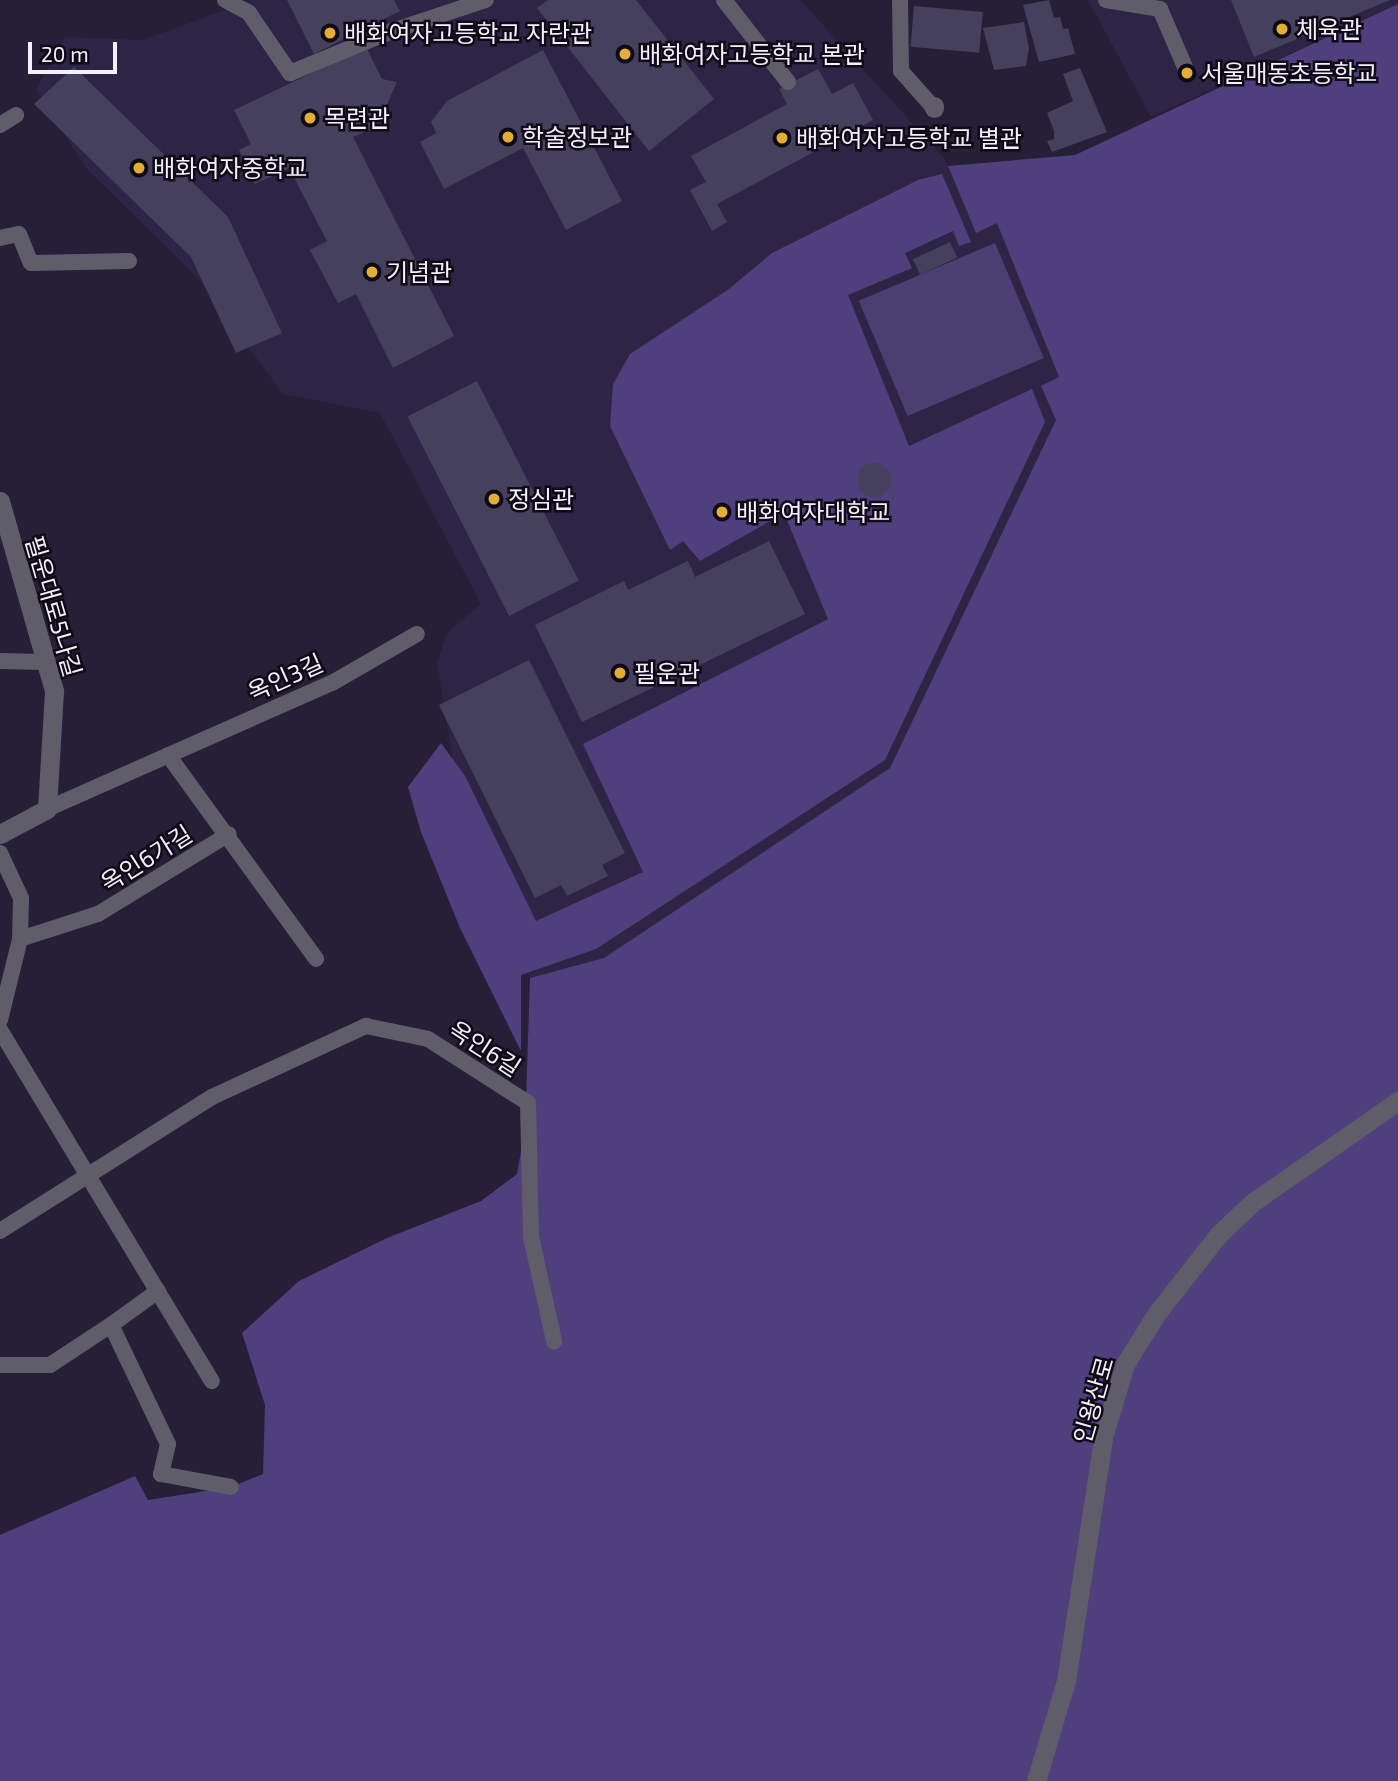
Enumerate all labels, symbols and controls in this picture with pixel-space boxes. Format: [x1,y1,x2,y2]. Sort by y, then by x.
place label: 체육관 [1296,15,1362,43]
place label: 배화여자고등학교 자란관 [344,19,592,47]
marker: 체육관 [1274,21,1290,37]
marker: 배화여자고등학교 자란관 [322,25,338,41]
scale bar [32,28,121,72]
place label: 배화여자고등학교 본관 [639,40,865,68]
text: 20 m [41,41,89,66]
marker: 배화여자고등학교 본관 [617,46,633,62]
place label: 서울매동초등학교 [1201,59,1378,87]
marker: 서울매동초등학교 [1179,65,1195,81]
place label: 목련관 [324,104,390,132]
marker: 목련관 [302,110,318,126]
place label: 학술정보관 [522,123,632,151]
place label: 배화여자고등학교 별관 [796,124,1022,152]
marker: 학술정보관 [500,129,516,145]
marker: 배화여자고등학교 별관 [774,130,790,146]
place label: 배화여자중학교 [153,154,308,182]
marker: 배화여자중학교 [131,160,147,176]
place label: 기념관 [386,258,452,286]
marker: 기념관 [364,264,380,280]
place label: 정심관 [508,485,574,513]
marker: 정심관 [486,491,502,507]
place label: 배화여자대학교 [736,498,891,526]
marker: 배화여자대학교 [714,504,730,520]
street label: 필운대로5나길 [20,532,88,680]
street label: 옥인3길 [243,648,327,706]
place label: 필운관 [634,659,700,687]
marker: 필운관 [612,665,628,681]
street label: 옥인6가길 [95,819,197,897]
street label: 옥인6길 [444,1014,526,1082]
street label: 인왕산로 [1067,1354,1119,1446]

